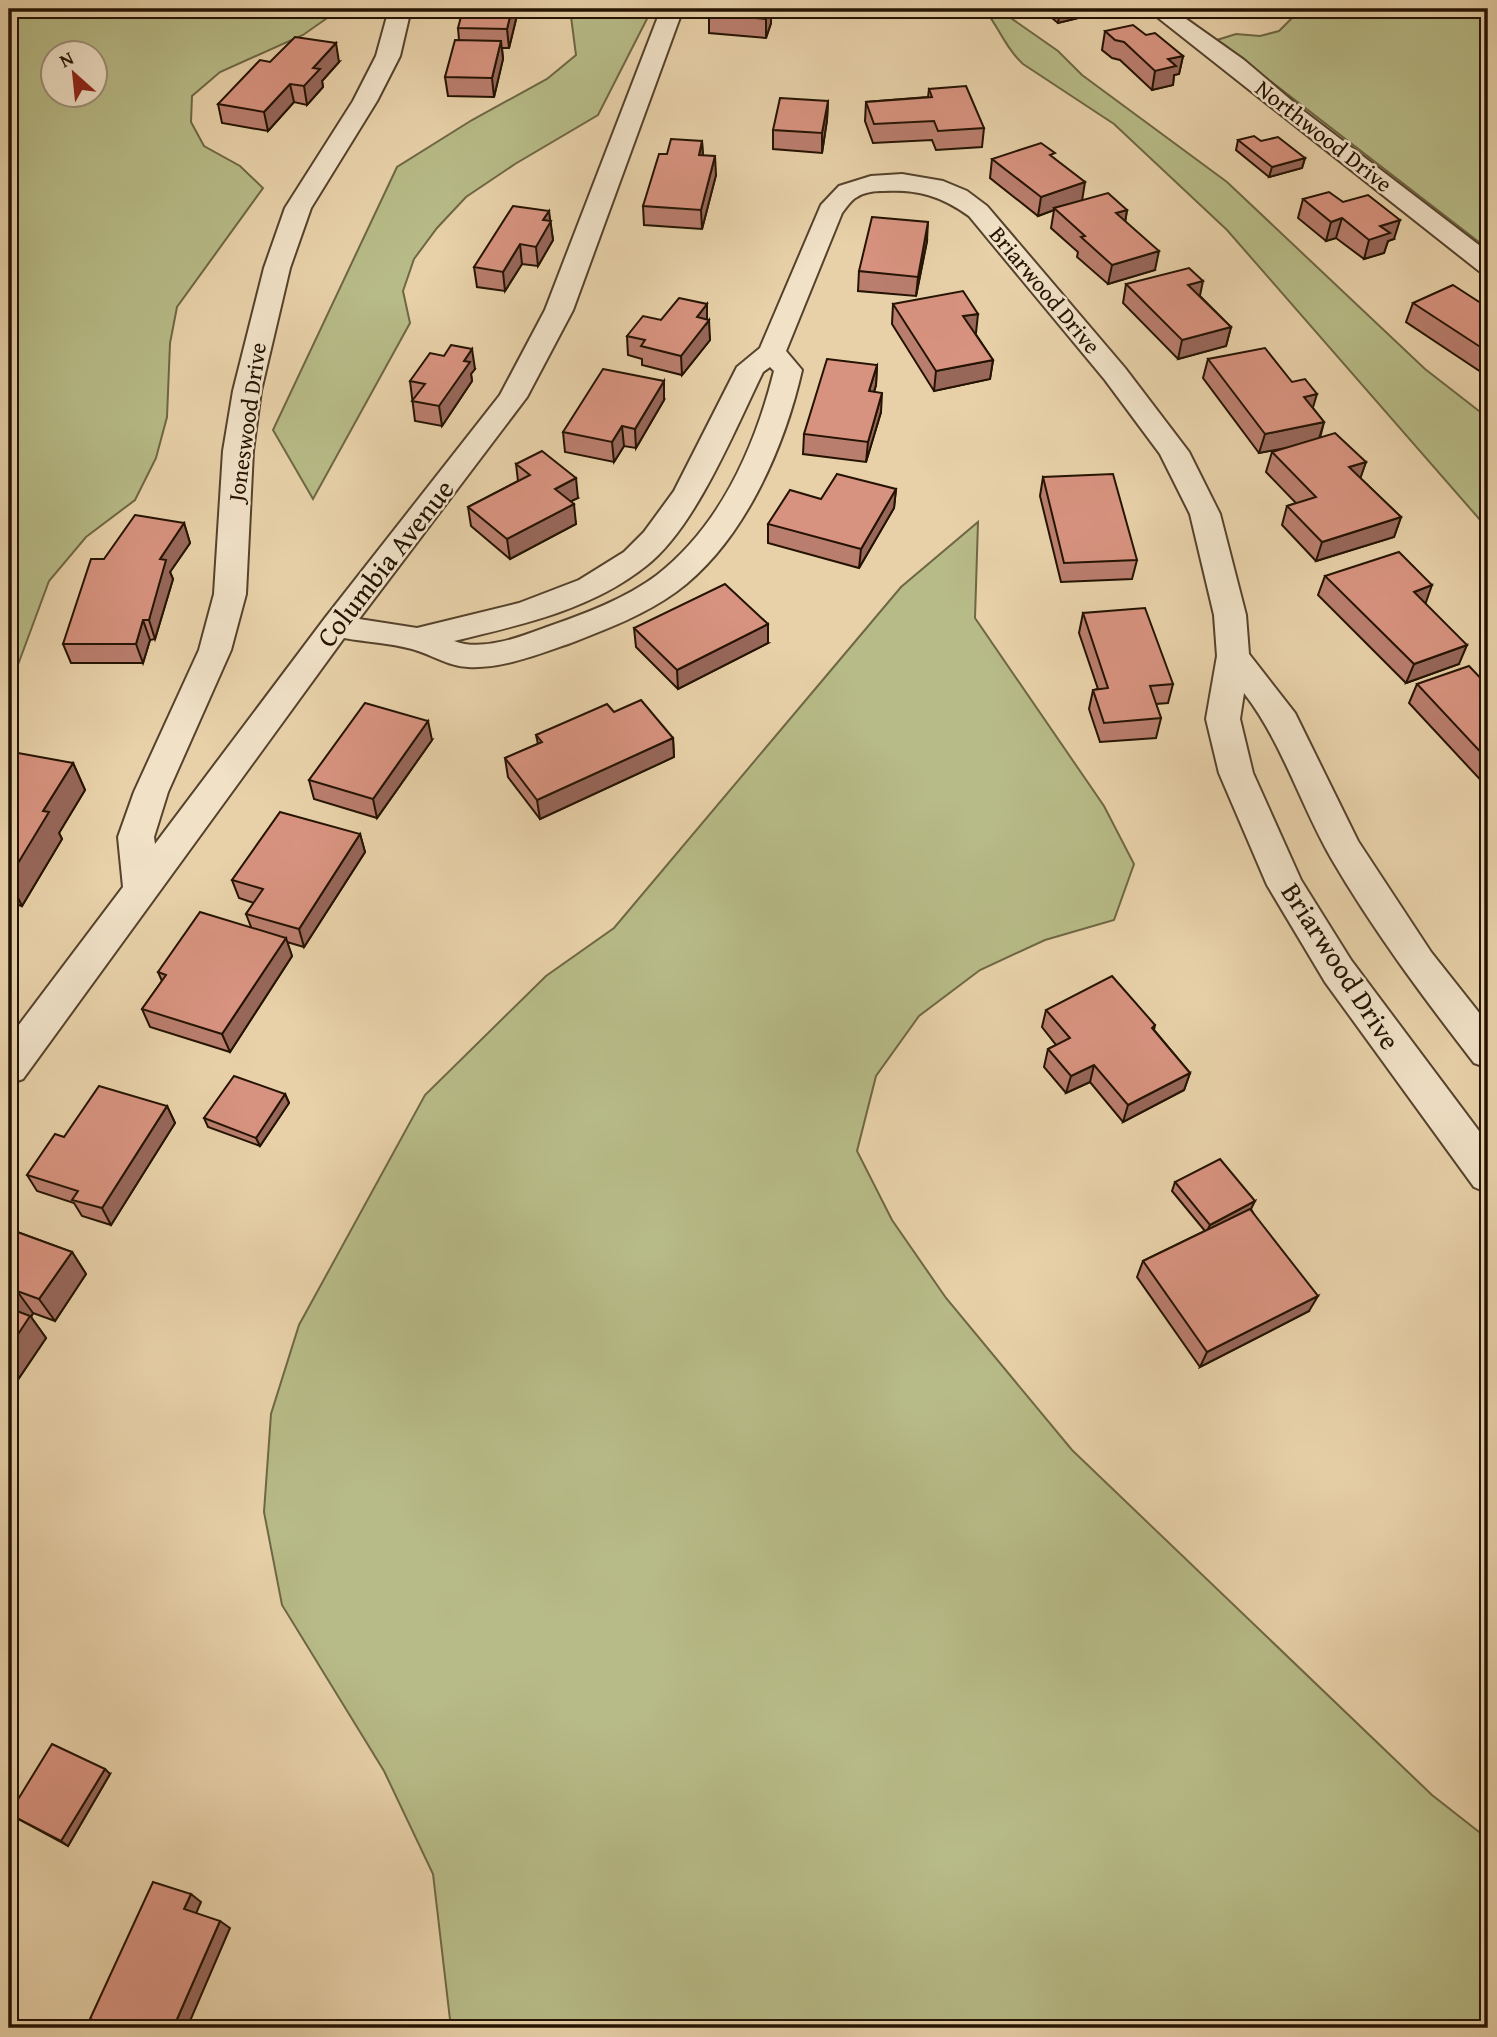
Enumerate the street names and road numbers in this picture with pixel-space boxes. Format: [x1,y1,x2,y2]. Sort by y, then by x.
street label: Northwood Drive [1249,72,1400,200]
street label: Briarwood Drive [982,219,1109,361]
street label: Joneswood Drive [219,340,274,507]
street label: Columbia Avenue [306,470,463,655]
street label: Briarwood Drive [1272,874,1411,1057]

